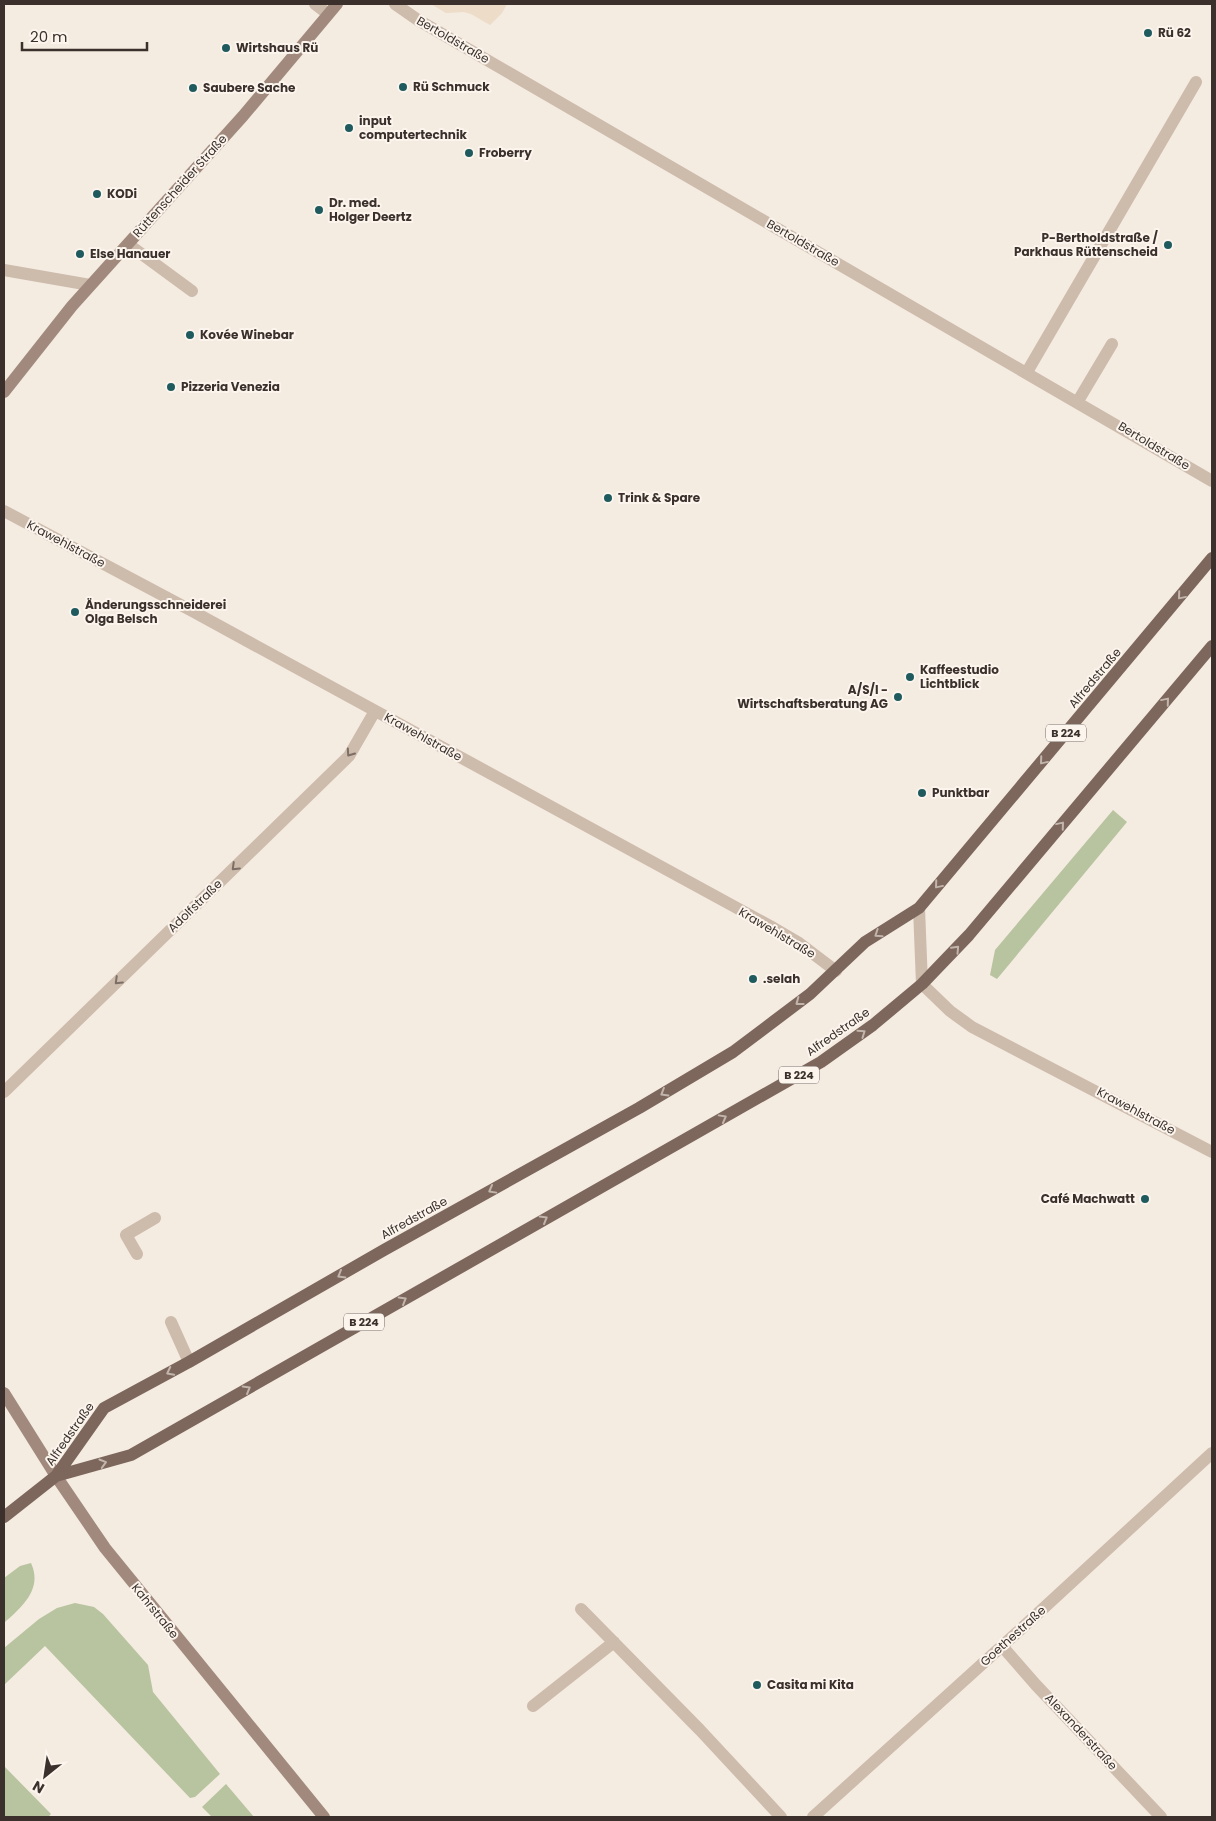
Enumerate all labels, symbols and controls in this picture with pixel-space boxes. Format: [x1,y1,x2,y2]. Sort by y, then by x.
street label: Bertoldstraße [414,12,493,67]
scale bar [22,20,148,52]
place label: Rü 62 [1158,24,1191,41]
text: 20 m [30,26,68,47]
marker: Rü 62 [1142,27,1154,39]
place label: Wirtshaus Rü [236,39,318,56]
marker: Wirtshaus Rü [220,42,232,54]
place label: Rü Schmuck [413,78,490,95]
place label: Saubere Sache [203,79,296,96]
marker: Rü Schmuck [397,81,409,93]
marker: Saubere Sache [187,82,199,94]
place label: input computertechnik [359,112,467,143]
marker: input computertechnik [343,122,355,134]
street label: Rüttenscheider Straße [129,130,231,241]
place label: Froberry [479,144,532,161]
marker: Froberry [463,147,475,159]
place label: KODi [107,185,137,202]
marker: KODi [91,188,103,200]
place label: Dr. med. Holger Deertz [329,194,412,225]
marker: Dr. med. Holger Deertz [313,204,325,216]
street label: Bertoldstraße [764,215,843,270]
place label: P-Bertholdstraße / Parkhaus Rüttenscheid [1014,229,1159,260]
marker: P-Bertholdstraße / Parkhaus Rüttenscheid [1162,239,1174,251]
place label: Else Hanauer [90,245,170,262]
marker: Else Hanauer [74,248,86,260]
place label: Kovée Winebar [200,326,294,343]
marker: Kovée Winebar [184,329,196,341]
place label: Pizzeria Venezia [181,378,280,395]
marker: Pizzeria Venezia [165,381,177,393]
street label: Bertoldstraße [1115,417,1193,474]
place label: Trink & Spare [618,489,701,506]
marker: Trink & Spare [602,492,614,504]
street label: Krawehlstraße [24,516,108,571]
one-way arrow [1178,590,1187,599]
place label: Änderungsschneiderei Olga Belsch [85,596,226,627]
marker: Änderungsschneiderei Olga Belsch [69,606,81,618]
street label: Alfredstraße [1064,644,1125,711]
place label: Kaffeestudio Lichtblick [920,661,999,692]
marker: Kaffeestudio Lichtblick [904,671,916,683]
place label: A/S/I - Wirtschaftsberatung AG [737,681,888,712]
marker: A/S/I - Wirtschaftsberatung AG [892,691,904,703]
one-way arrow [1161,698,1170,707]
street label: Krawehlstraße [381,708,465,765]
road number: B 224 [1046,724,1086,741]
one-way arrow [347,747,356,756]
one-way arrow [1040,755,1049,764]
place label: Punktbar [932,784,989,801]
marker: Punktbar [916,787,928,799]
one-way arrow [1056,822,1065,831]
one-way arrow [231,861,240,870]
street label: Adolfstraße [164,875,226,936]
one-way arrow [936,879,944,888]
street label: Krawehlstraße [736,903,819,962]
one-way arrow [874,927,883,937]
one-way arrow [950,945,959,954]
place label: .selah [763,970,800,987]
marker: .selah [747,973,759,985]
one-way arrow [115,975,124,984]
one-way arrow [796,997,805,1005]
street label: Alfredstraße [803,1003,873,1060]
one-way arrow [856,1030,865,1039]
road number: B 224 [779,1066,819,1084]
street label: Krawehlstraße [1094,1083,1178,1138]
one-way arrow [661,1086,670,1096]
one-way arrow [718,1114,727,1124]
one-way arrow [489,1183,498,1193]
place label: Café Machwatt [1041,1190,1135,1207]
street label: Alfredstraße [377,1192,450,1243]
marker: Café Machwatt [1139,1193,1151,1205]
one-way arrow [539,1215,548,1225]
one-way arrow [338,1268,347,1278]
one-way arrow [398,1296,407,1306]
road number: B 224 [344,1314,384,1330]
one-way arrow [166,1366,175,1376]
one-way arrow [242,1385,251,1395]
street label: Alfredstraße [41,1399,98,1469]
one-way arrow [99,1459,107,1469]
street label: Kahrstraße [128,1580,183,1642]
street label: Goethestraße [976,1602,1049,1670]
place label: Casita mi Kita [767,1676,854,1693]
marker: Casita mi Kita [751,1679,763,1691]
street label: Alexanderstraße [1041,1690,1121,1774]
north arrow [20,1751,70,1801]
text: N [29,1776,48,1799]

